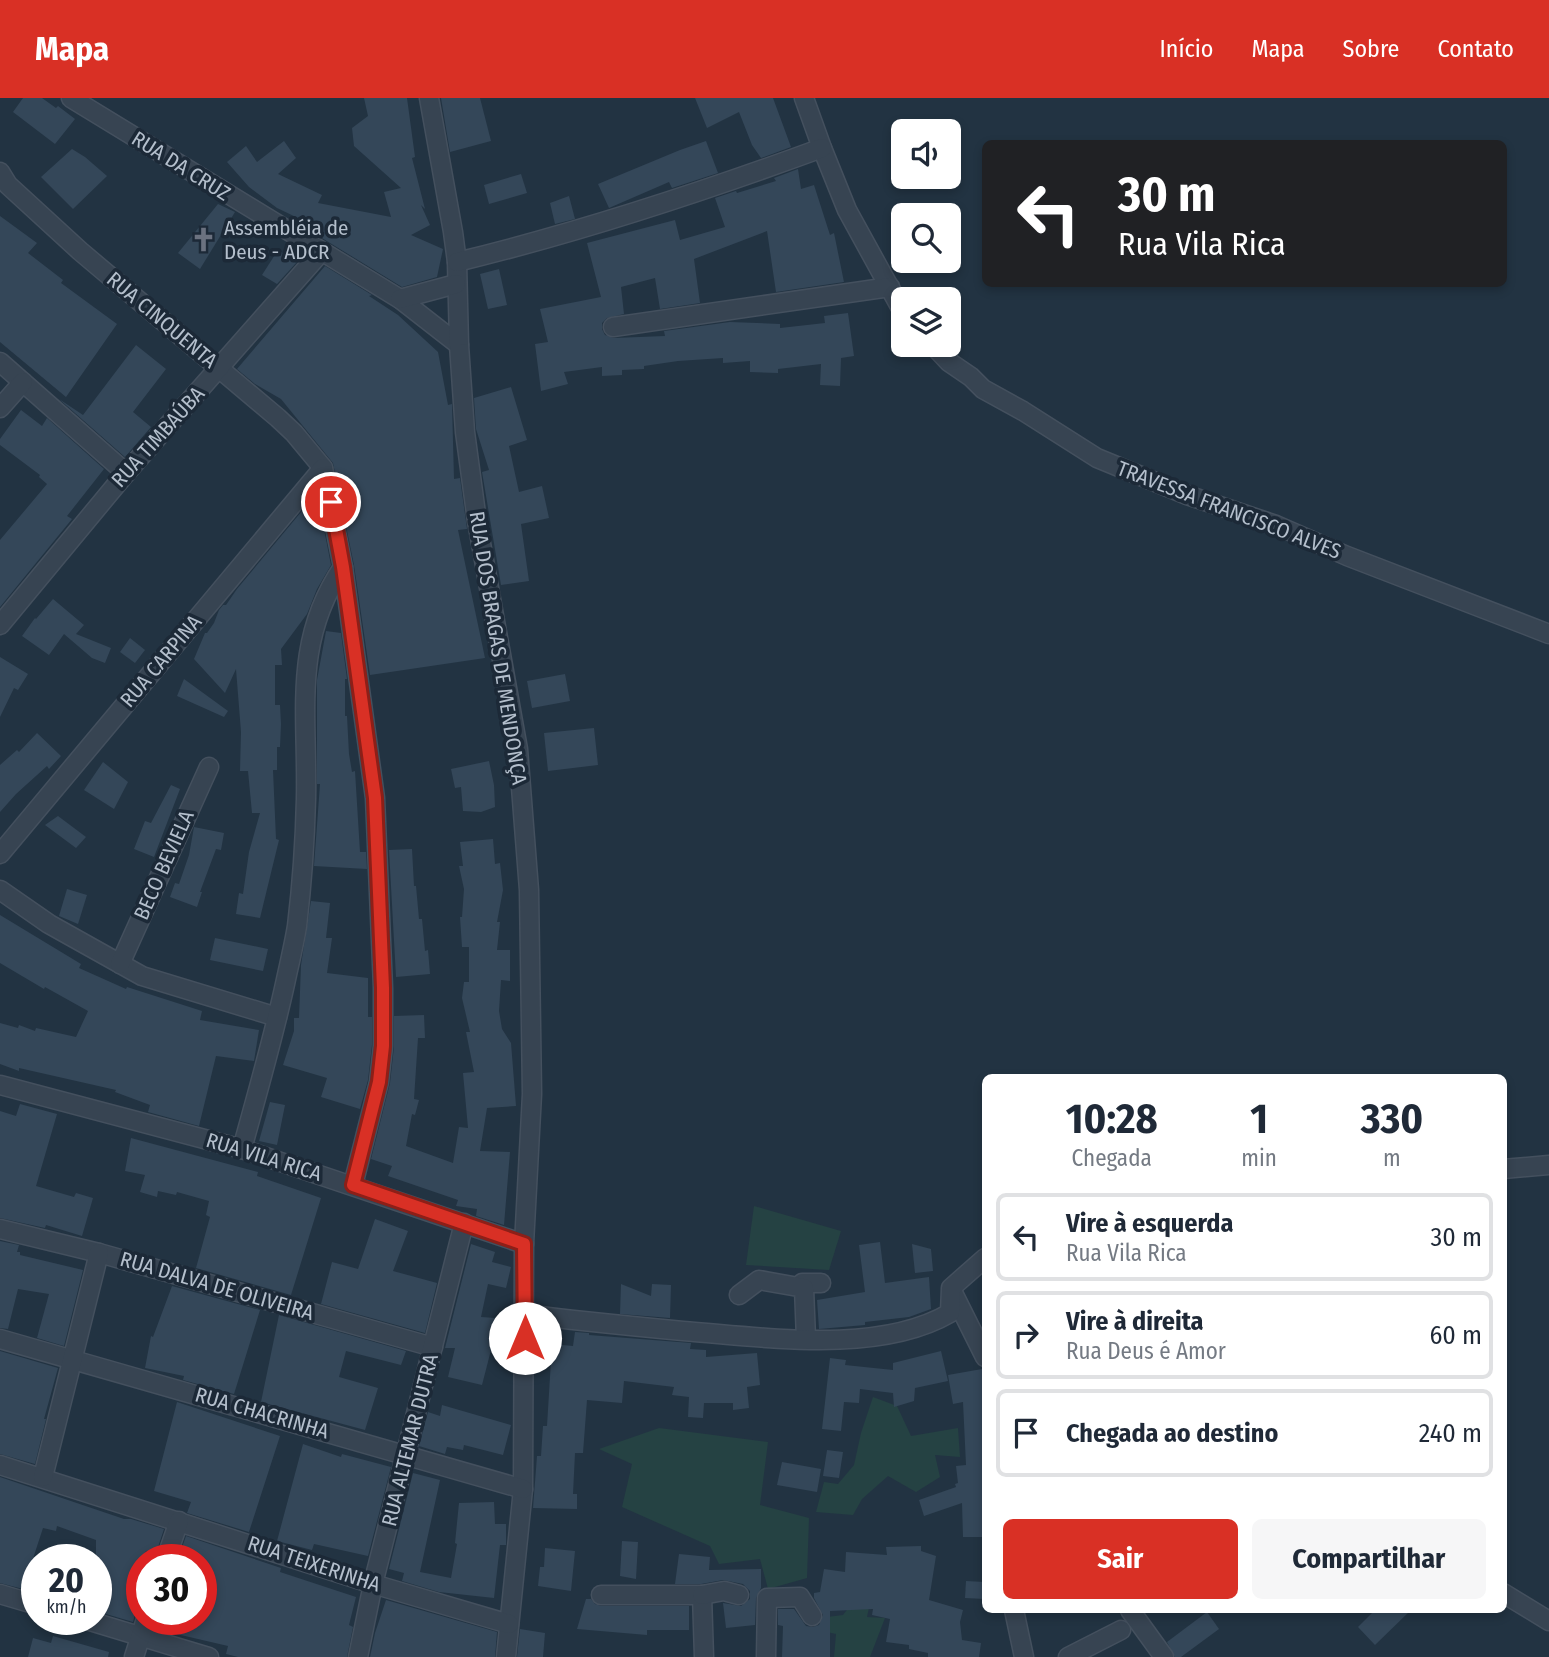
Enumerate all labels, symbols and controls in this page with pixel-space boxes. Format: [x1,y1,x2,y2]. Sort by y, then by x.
text: Mapa [35,29,109,69]
text: Início [1160,35,1213,63]
text: Mapa [1251,35,1305,63]
text: Sobre [1343,35,1399,63]
text: Contato [1437,35,1514,63]
map controls [891,119,961,357]
button: sound [891,119,961,189]
street label: RUA DA CRUZ [127,125,235,207]
text: 30 m [1118,165,1216,224]
icon: left [1003,168,1094,259]
button: search [891,203,961,273]
place label: Assembléia de Deus - ADCR [224,215,348,265]
text: Rua Vila Rica [1118,225,1286,263]
church icon: Assembléia de Deus - ADCR [190,226,218,254]
street label: RUA CINQUENTA [101,266,223,374]
button: layers [891,287,961,357]
street label: RUA TIMBAÚBA [106,381,210,493]
street label: TRAVESSA FRANCISCO ALVES [1113,455,1345,565]
pin [301,472,361,532]
icon: arrive [312,483,350,521]
street label: RUA DOS BRAGAS DE MENDONÇA [464,509,532,787]
street label: RUA CARPINA [115,609,207,713]
street label: BECO BEVIELA [128,806,200,924]
text: 10:28 [1066,1094,1158,1144]
text: 1 [1250,1094,1268,1144]
text: 330 [1361,1094,1423,1144]
street label: RUA VILA RICA [203,1127,325,1187]
text: Chegada [1072,1144,1152,1172]
text: min [1241,1144,1277,1172]
text: m [1383,1144,1401,1172]
text: Vire à esquerda [1066,1208,1233,1239]
icon: left [1007,1218,1045,1256]
text: 30 m [1431,1222,1482,1253]
text: Rua Vila Rica [1066,1239,1187,1267]
street label: RUA DALVA DE OLIVEIRA [117,1246,317,1326]
position arrow [488,1301,562,1375]
text: Vire à direita [1066,1306,1204,1337]
icon: right [1007,1316,1045,1354]
text: 60 m [1429,1320,1482,1351]
text: Rua Deus é Amor [1066,1337,1226,1365]
street label: RUA ALTEMAR DUTRA [376,1351,444,1529]
street label: RUA CHACRINHA [192,1382,332,1444]
icon: arrive [1007,1414,1045,1452]
text: Chegada ao destino [1066,1418,1278,1449]
text: 240 m [1419,1418,1482,1449]
button: Sair [1003,1519,1238,1599]
button: Compartilhar [1252,1519,1486,1599]
street label: RUA TEIXERINHA [244,1530,384,1598]
speed limit sign: 30 [126,1544,217,1635]
text: 20 [49,1559,84,1601]
text: km/h [46,1596,87,1618]

